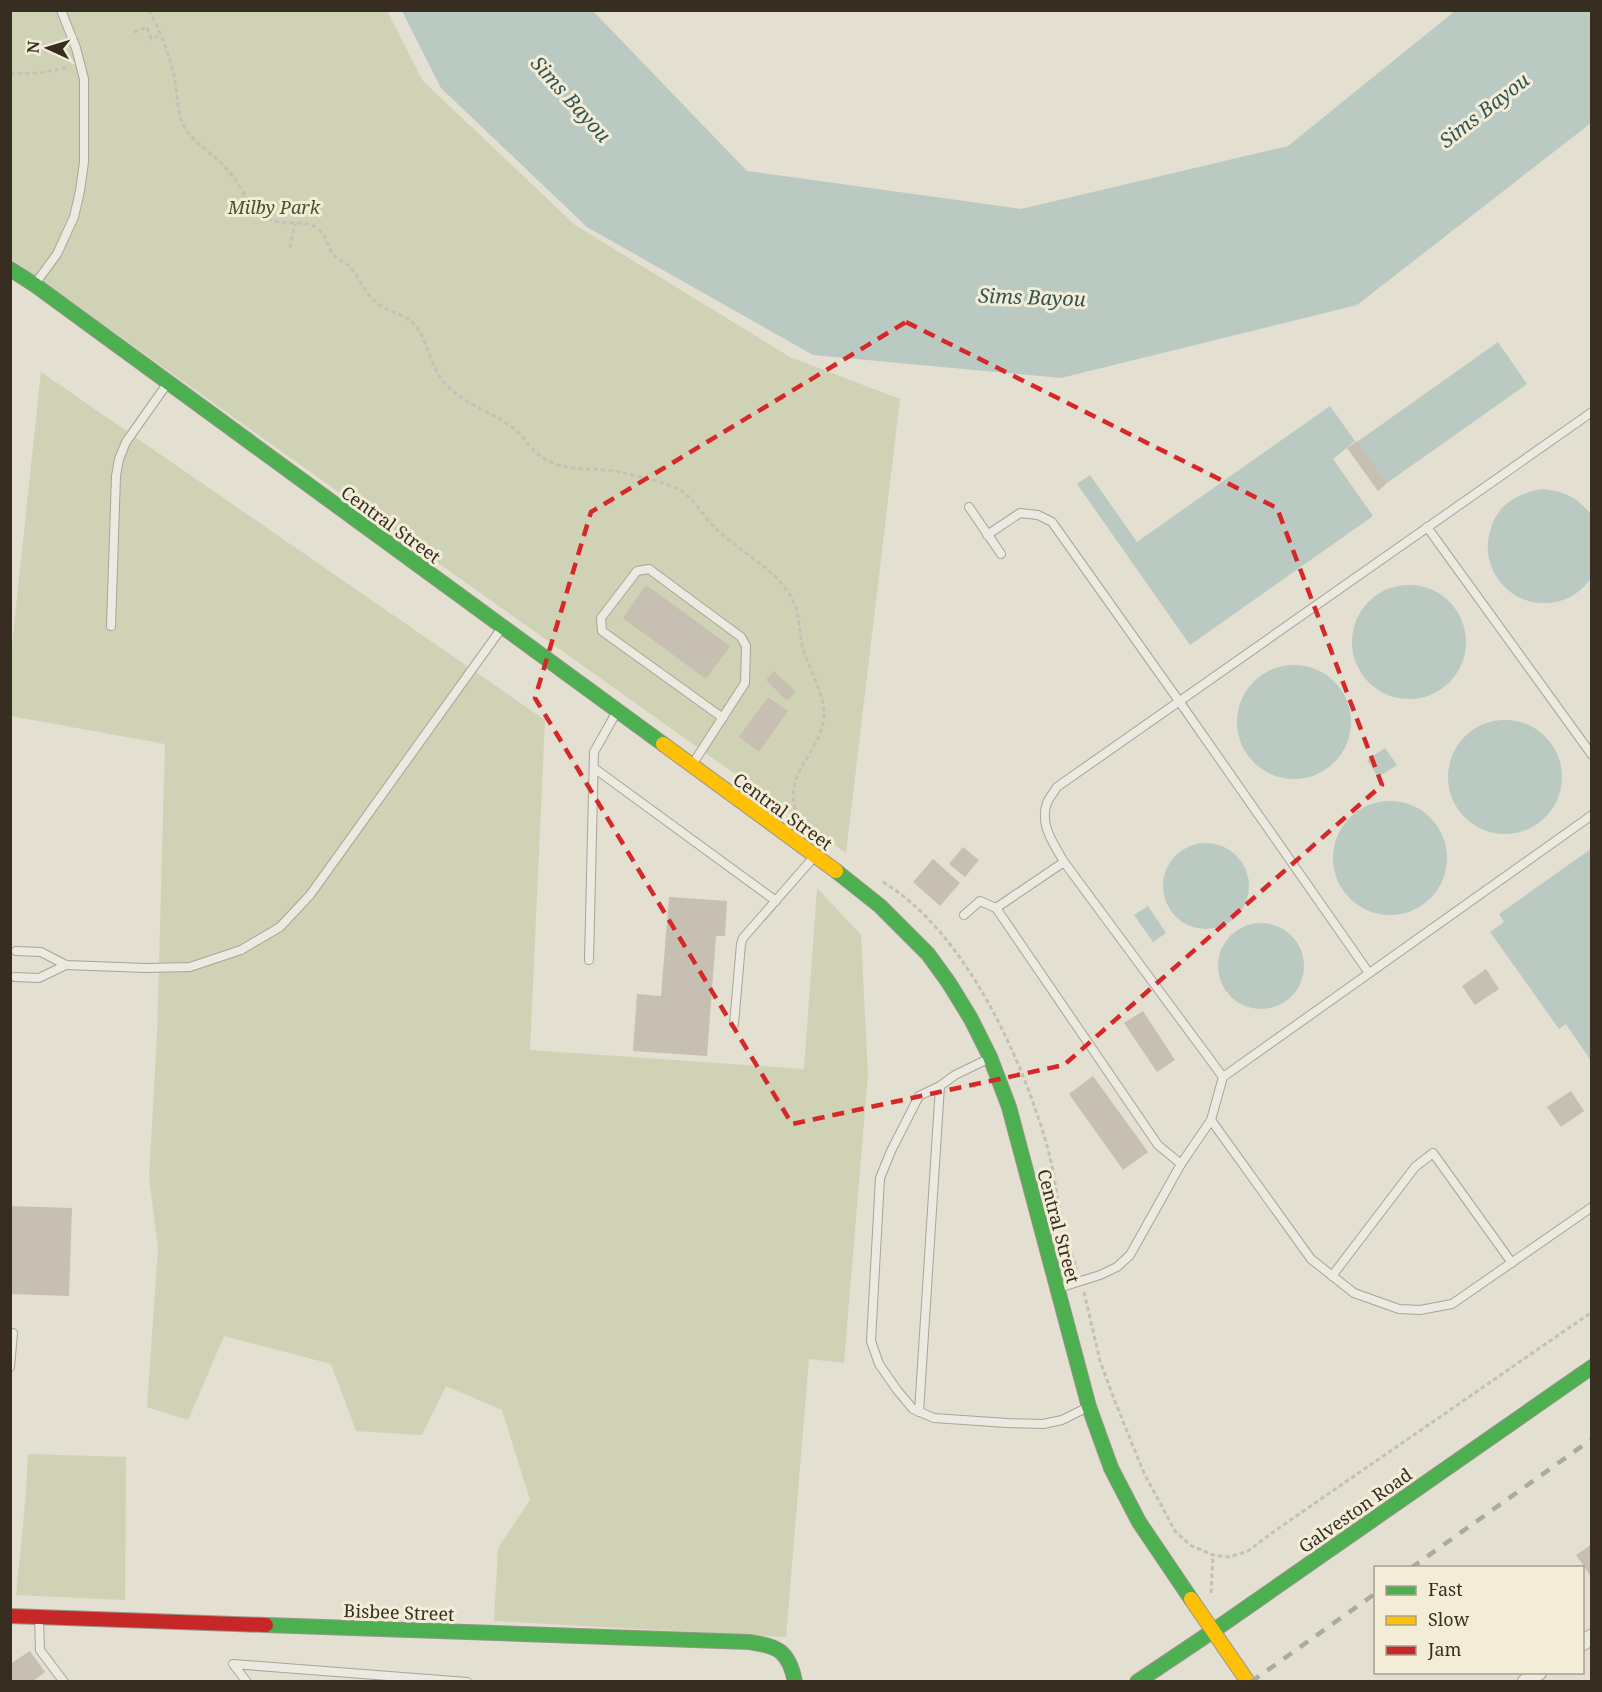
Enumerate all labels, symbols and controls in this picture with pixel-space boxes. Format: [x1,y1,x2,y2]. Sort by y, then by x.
north arrow [18,18,78,78]
text: N [22,40,44,54]
water label: Sims Bayou [525,50,617,148]
water label: Sims Bayou [1433,66,1535,154]
park label: Milby Park [227,195,321,219]
water label: Sims Bayou [978,282,1086,312]
street label: Central Street [336,480,446,568]
street label: Central Street [728,767,838,855]
street label: Central Street [1032,1166,1086,1286]
street label: Galveston Road [1294,1462,1416,1558]
legend [1374,1566,1584,1674]
text: Fast [1428,1577,1463,1601]
street label: Bisbee Street [343,1598,455,1626]
text: Slow [1428,1607,1470,1631]
text: Jam [1427,1637,1462,1661]

